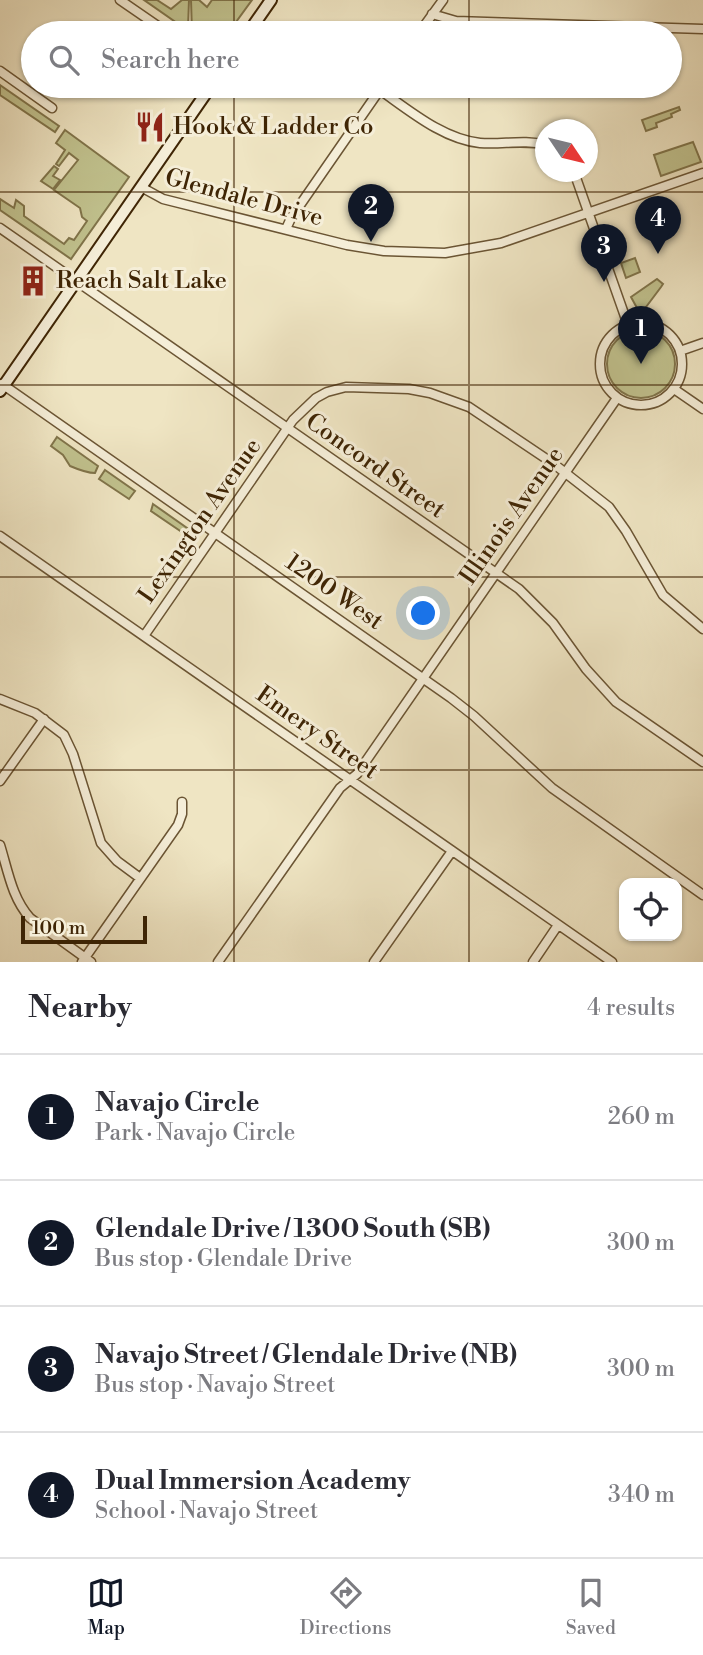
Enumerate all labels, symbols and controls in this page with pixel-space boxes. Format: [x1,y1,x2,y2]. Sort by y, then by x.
search box [21,21,682,98]
icon: search [45,41,83,79]
text: Search here [101,44,240,76]
restaurant icon: Hook & Ladder Co [133,110,167,144]
place label: Hook & Ladder Co [173,112,374,142]
north arrow [535,119,598,182]
street label: Glendale Drive [162,163,326,233]
pin: 2 [348,184,394,242]
pin: 4 [635,196,681,254]
pin: 3 [581,224,627,282]
building icon: Reach Salt Lake [16,264,50,298]
place label: Reach Salt Lake [56,266,227,296]
pin: 1 [618,306,664,364]
street label: Concord Street [299,407,451,526]
street label: Lexington Avenue [132,433,268,609]
street label: Illinois Avenue [453,441,571,591]
street label: 1200 West [279,547,389,637]
your location [406,596,440,630]
street label: Emery Street [250,680,384,787]
map controls [619,878,682,941]
button: locate [619,878,682,941]
scale bar [21,913,147,945]
text: 100 m [32,916,85,940]
text: Nearby [28,989,132,1027]
text: 4 results [587,994,675,1022]
text: Navajo Circle [95,1087,259,1119]
text: 1 [45,1103,57,1131]
text: 260 m [608,1103,675,1131]
text: Park · Navajo Circle [95,1119,295,1147]
text: Glendale Drive / 1300 South (SB) [95,1213,490,1245]
text: 2 [44,1229,58,1257]
text: 300 m [607,1229,675,1257]
text: Bus stop · Glendale Drive [95,1245,352,1273]
text: Navajo Street / Glendale Drive (NB) [95,1339,517,1371]
text: 3 [44,1355,58,1383]
text: 300 m [607,1355,675,1383]
text: Bus stop · Navajo Street [95,1371,335,1399]
text: Dual Immersion Academy [95,1465,411,1497]
text: 4 [43,1481,59,1509]
text: 340 m [608,1481,675,1509]
text: School · Navajo Street [95,1497,318,1525]
tab: Map [87,1574,125,1640]
tab: Directions [300,1574,391,1640]
tab: Saved [566,1574,616,1640]

